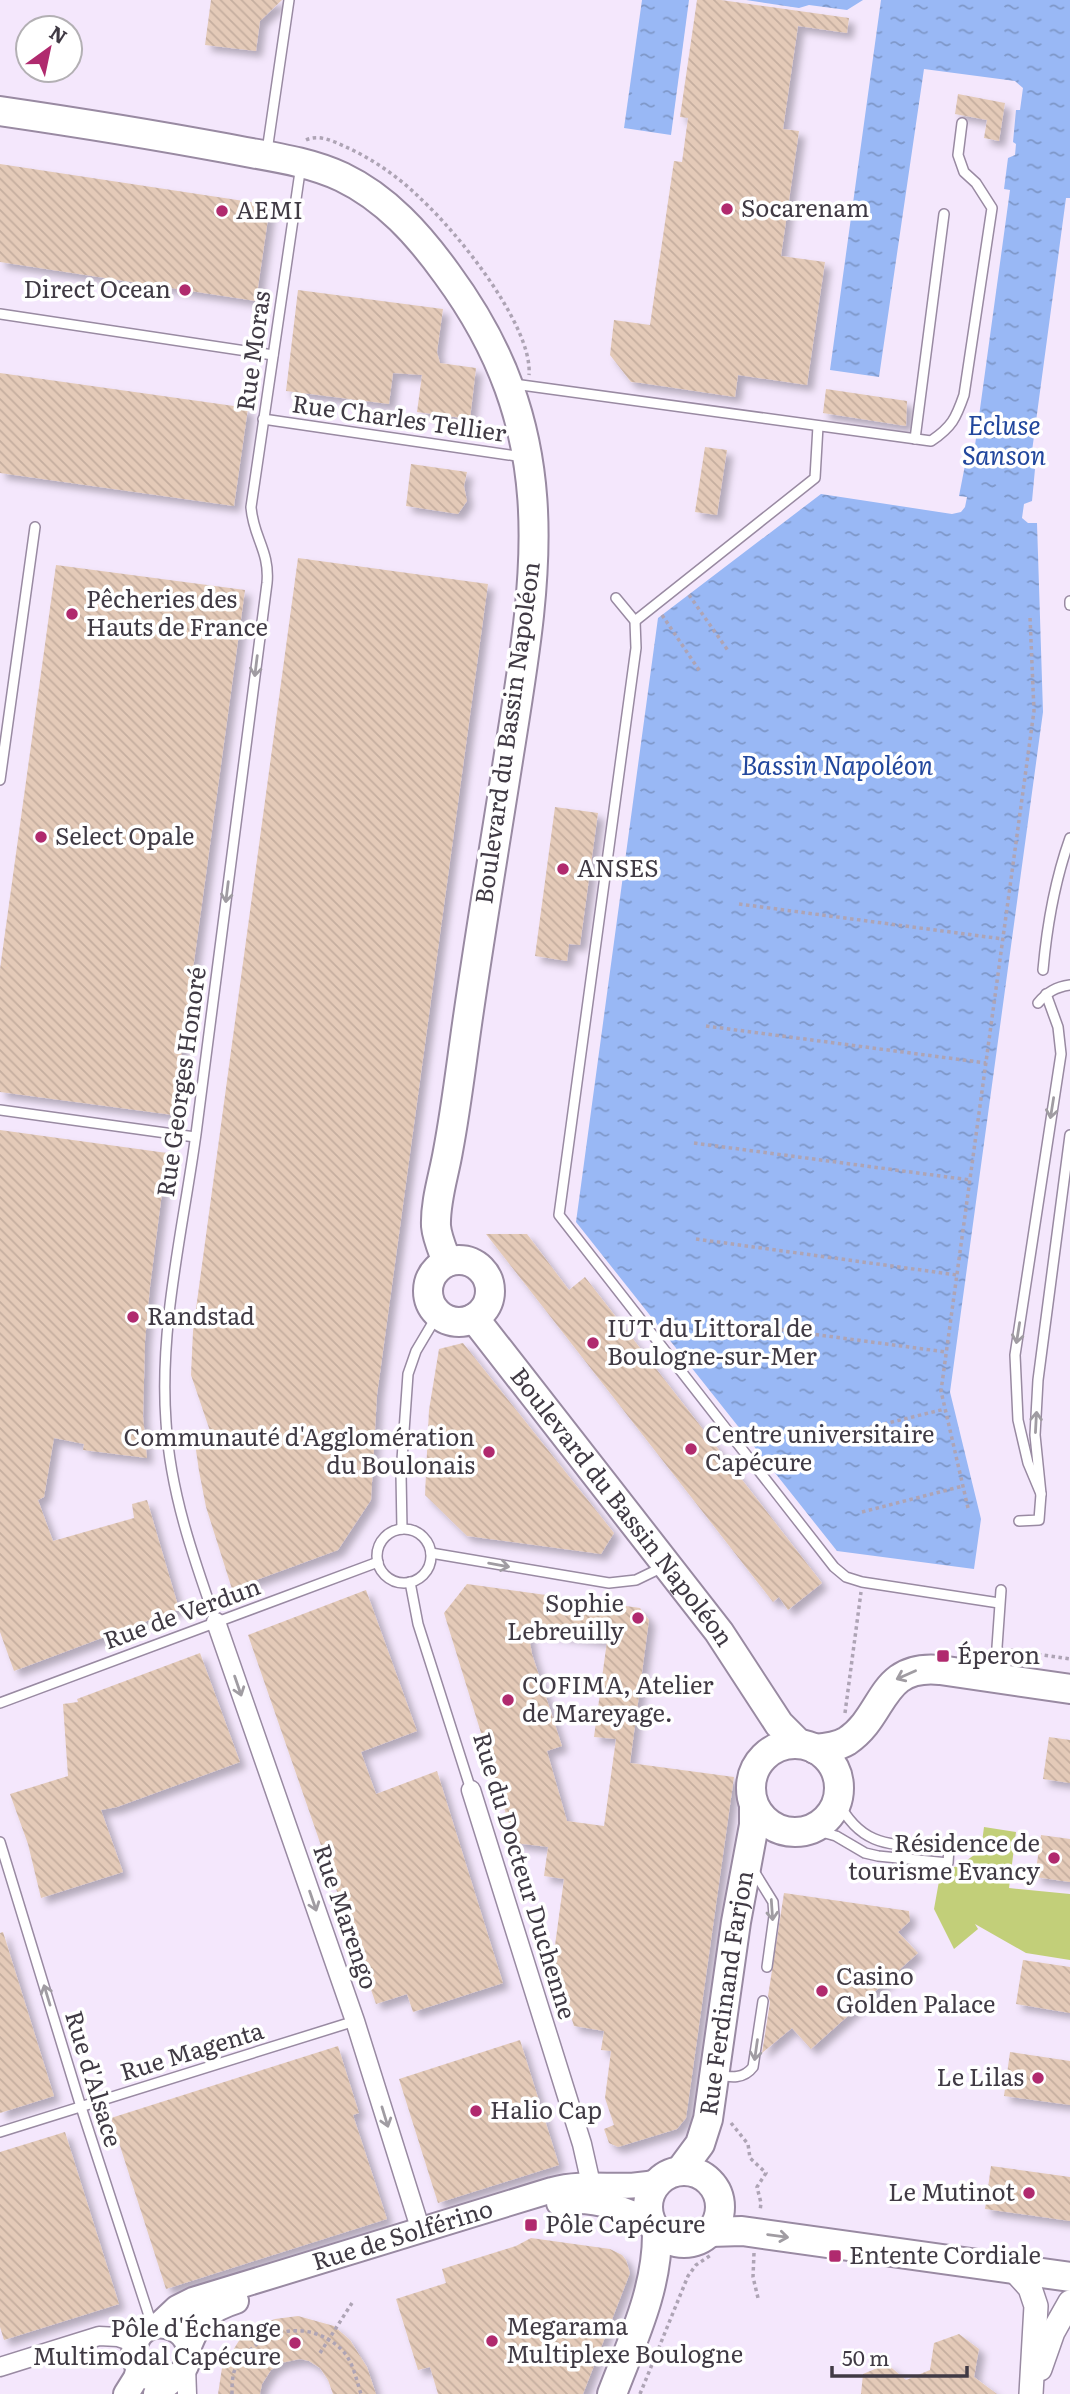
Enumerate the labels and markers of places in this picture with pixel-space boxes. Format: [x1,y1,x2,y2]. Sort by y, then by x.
place label: Socarenam [741,189,869,224]
place label: AEMI [236,191,303,226]
marker: Socarenam [719,201,735,217]
marker: AEMI [214,203,230,219]
place label: Direct Ocean [23,270,171,305]
marker: Direct Ocean [177,282,193,298]
place label: Pêcheries des Hauts de France [86,580,268,643]
marker: Pêcheries des Hauts de France [64,606,80,622]
place label: Select Opale [55,817,194,852]
marker: Select Opale [33,829,49,845]
place label: ANSES [577,849,659,884]
marker: ANSES [555,861,571,877]
place label: Randstad [147,1297,255,1332]
marker: Randstad [125,1309,141,1325]
place label: IUT du Littoral de Boulogne-sur-Mer [607,1309,818,1372]
marker: IUT du Littoral de Boulogne-sur-Mer [585,1335,601,1351]
place label: Centre universitaire Capécure [705,1415,934,1478]
place label: Communauté d'Agglomération du Boulonais [124,1418,475,1481]
marker: Centre universitaire Capécure [683,1441,699,1457]
marker: Communauté d'Agglomération du Boulonais [481,1444,497,1460]
place label: Sophie Lebreuilly [507,1584,624,1647]
marker: Sophie Lebreuilly [630,1610,646,1626]
place label: Éperon [957,1636,1040,1671]
marker: Éperon [935,1648,951,1664]
place label: COFIMA, Atelier de Mareyage. [522,1666,714,1729]
marker: COFIMA, Atelier de Mareyage. [500,1692,516,1708]
place label: Résidence de tourisme Evancy [848,1824,1040,1887]
marker: Résidence de tourisme Evancy [1046,1850,1062,1866]
place label: Casino Golden Palace [836,1957,995,2020]
marker: Casino Golden Palace [814,1983,830,1999]
place label: Le Lilas [937,2058,1024,2093]
marker: Le Lilas [1030,2070,1046,2086]
place label: Halio Cap [490,2091,602,2126]
marker: Halio Cap [468,2103,484,2119]
place label: Le Mutinot [888,2173,1015,2208]
marker: Le Mutinot [1021,2185,1037,2201]
place label: Pôle Capécure [545,2205,705,2240]
marker: Pôle Capécure [523,2217,539,2233]
place label: Entente Cordiale [849,2236,1041,2271]
marker: Entente Cordiale [827,2248,843,2264]
place label: Megarama Multiplexe Boulogne [506,2307,743,2370]
place label: Pôle d'Échange Multimodal Capécure [33,2309,281,2372]
marker: Megarama Multiplexe Boulogne [484,2333,500,2349]
marker: Pôle d'Échange Multimodal Capécure [287,2335,303,2351]

